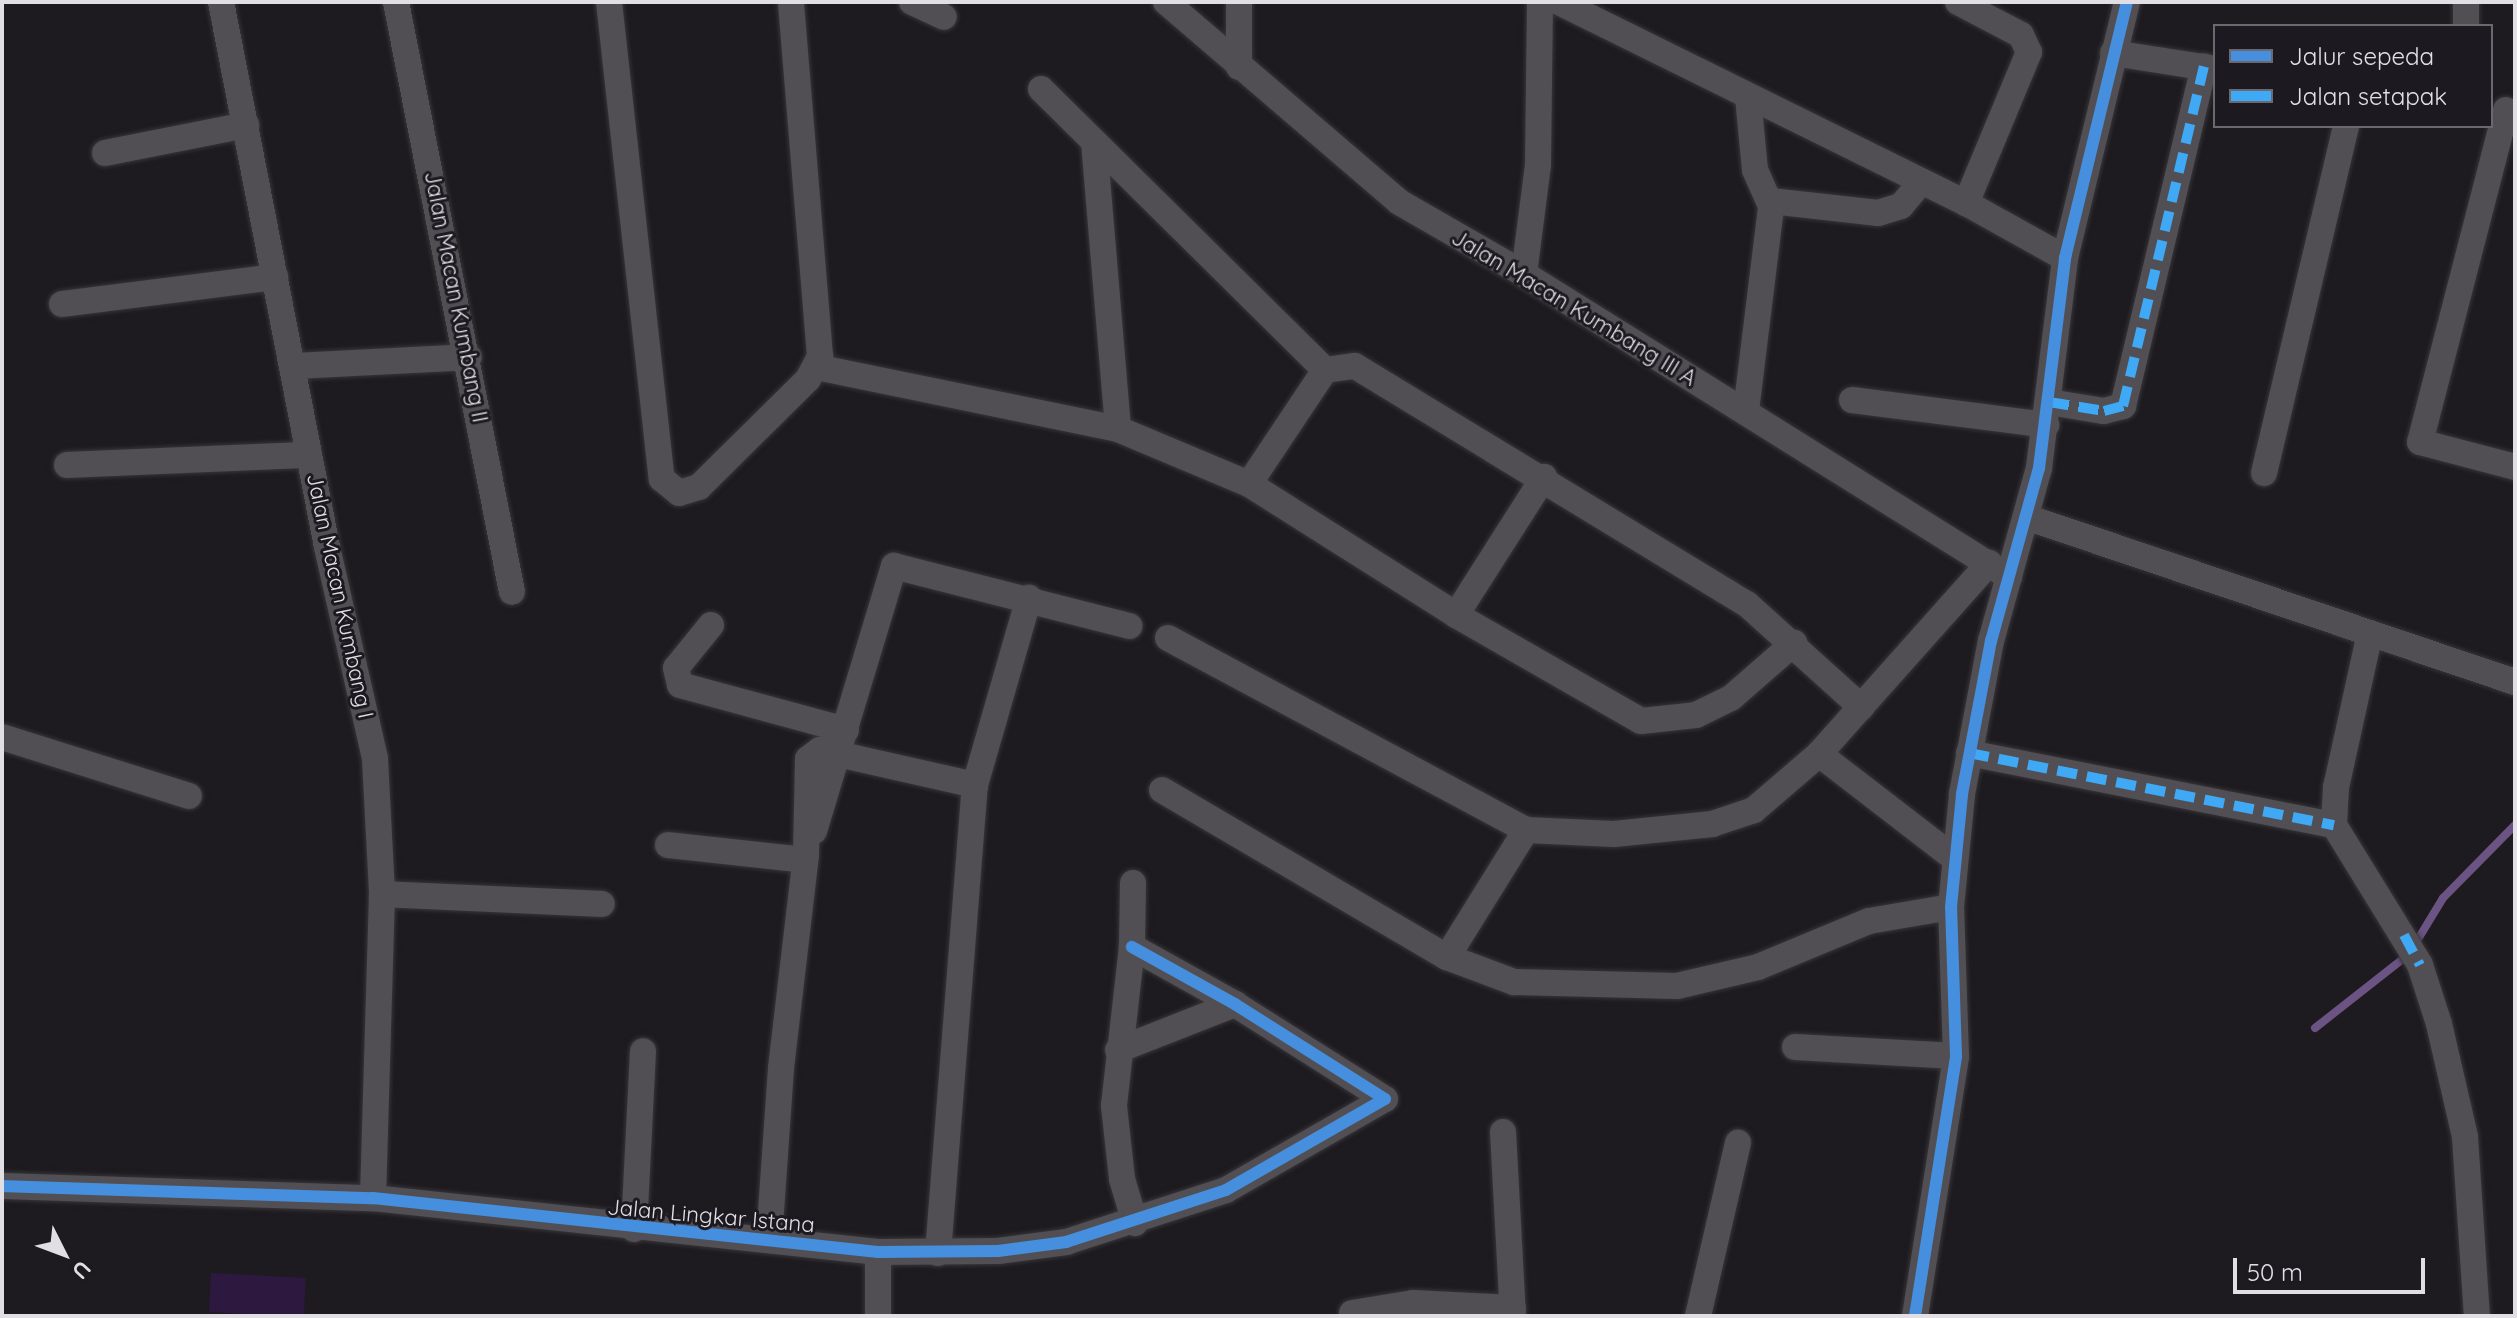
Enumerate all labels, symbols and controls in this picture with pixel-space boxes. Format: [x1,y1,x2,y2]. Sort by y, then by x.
legend [2213,24,2493,128]
text: Jalur sepeda [2289,41,2434,71]
text: Jalan setapak [2289,81,2447,111]
street label: Jalan Macan Kumbang II [419,169,493,425]
street label: Jalan Macan Kumbang III A [1447,224,1701,392]
street label: Jalan Macan Kumbang I [301,471,379,721]
street label: Jalan Lingkar Istana [606,1194,816,1238]
north arrow [24,1214,104,1294]
scale bar [2237,1242,2429,1292]
text: U [66,1255,97,1285]
text: 50 m [2247,1257,2303,1287]

